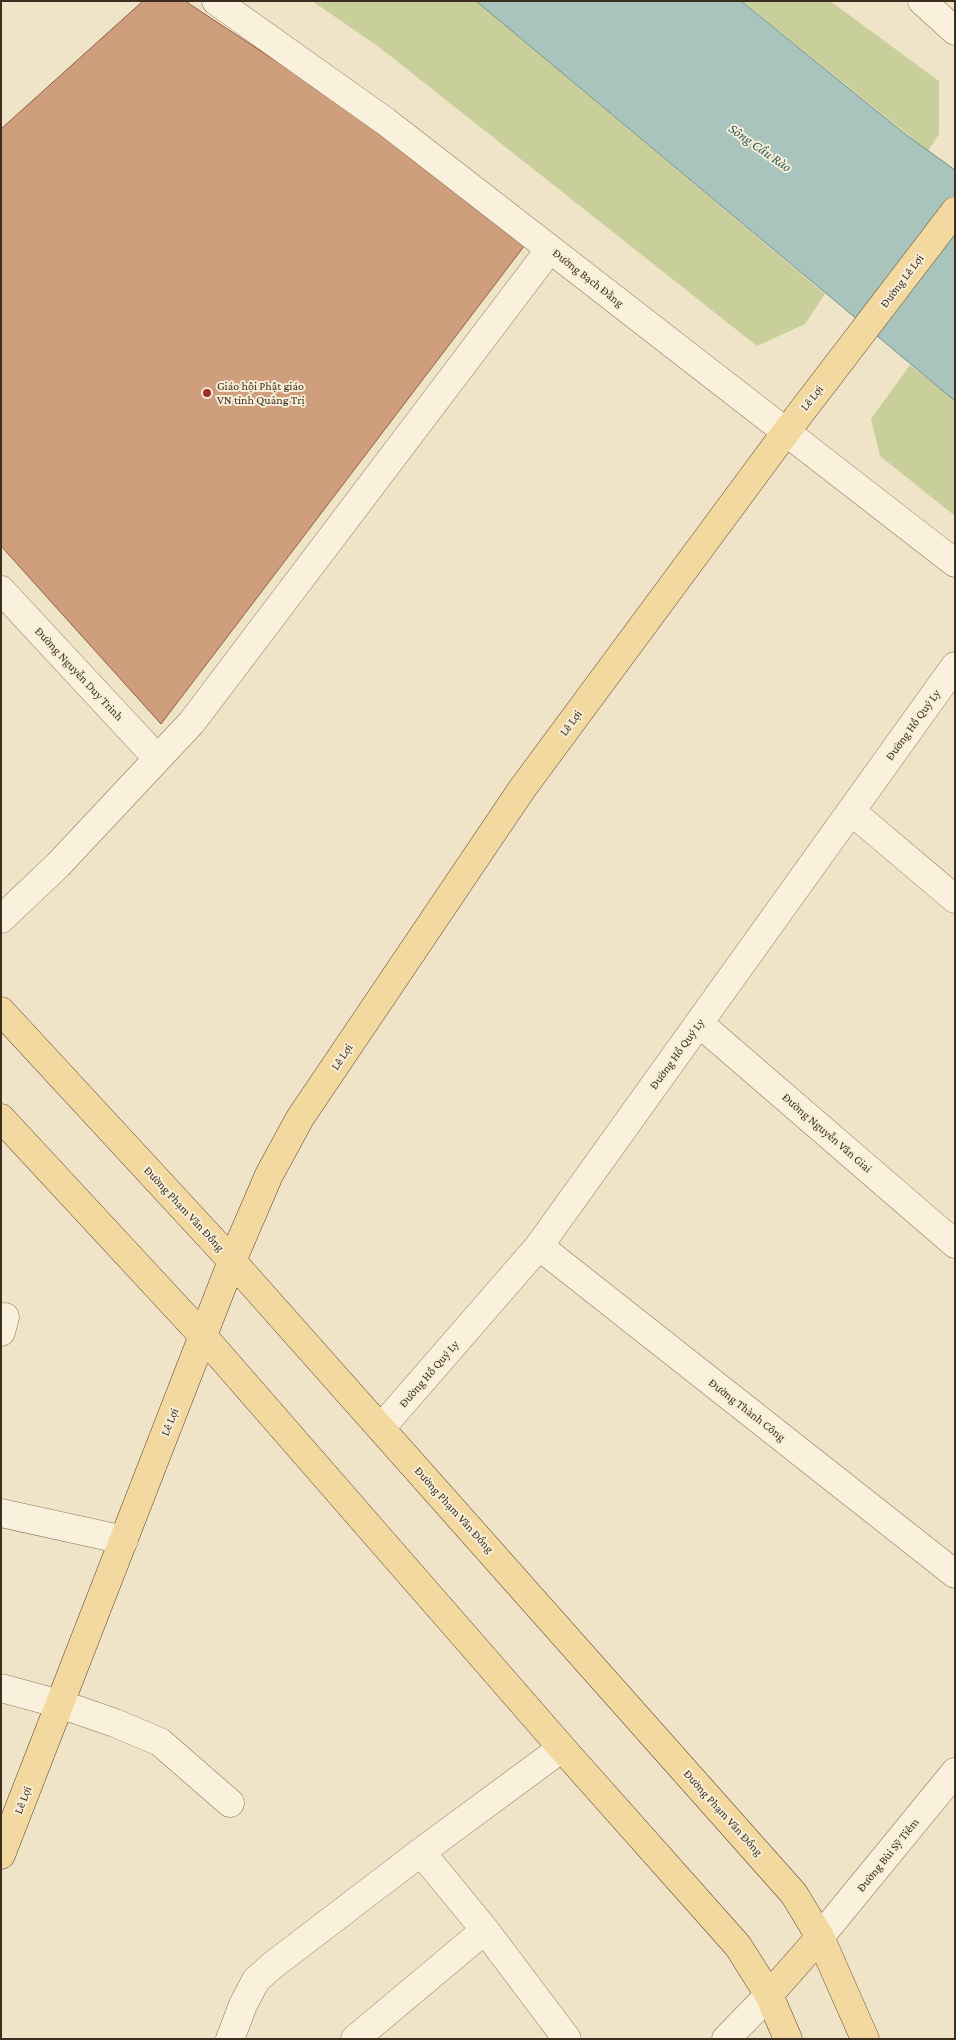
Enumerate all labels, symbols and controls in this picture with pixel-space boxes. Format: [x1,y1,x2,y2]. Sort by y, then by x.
water label: Sông Cầu Rào [725,120,795,176]
street label: Đường Bạch Đằng [550,246,626,310]
street label: Đường Lê Lợi [877,251,927,311]
place label: Giáo hội Phật giáo VN tỉnh Quảng Trị [217,379,305,407]
street label: Lê Lợi [798,382,826,414]
marker: Giáo hội Phật giáo VN tỉnh Quảng Trị [201,387,213,399]
street label: Đường Nguyễn Duy Trinh [32,624,126,724]
street label: Đường Hồ Quý Ly [882,687,944,763]
street label: Lê Lợi [557,707,585,739]
street label: Đường Hồ Quý Ly [646,1016,708,1092]
street label: Lê Lợi [328,1041,356,1073]
street label: Đường Nguyễn Văn Giai [779,1090,875,1176]
street label: Đường Phạm Văn Đồng [141,1163,227,1255]
street label: Đường Hồ Quý Ly [396,1337,462,1411]
street label: Đường Thành Công [706,1375,788,1445]
street label: Lê Lợi [158,1406,182,1438]
street label: Đường Phạm Văn Đồng [411,1464,497,1556]
street label: Đường Phạm Văn Đồng [680,1767,766,1859]
street label: Lê Lợi [11,1784,35,1816]
street label: Đường Bùi Sỹ Tiêm [854,1815,922,1895]

